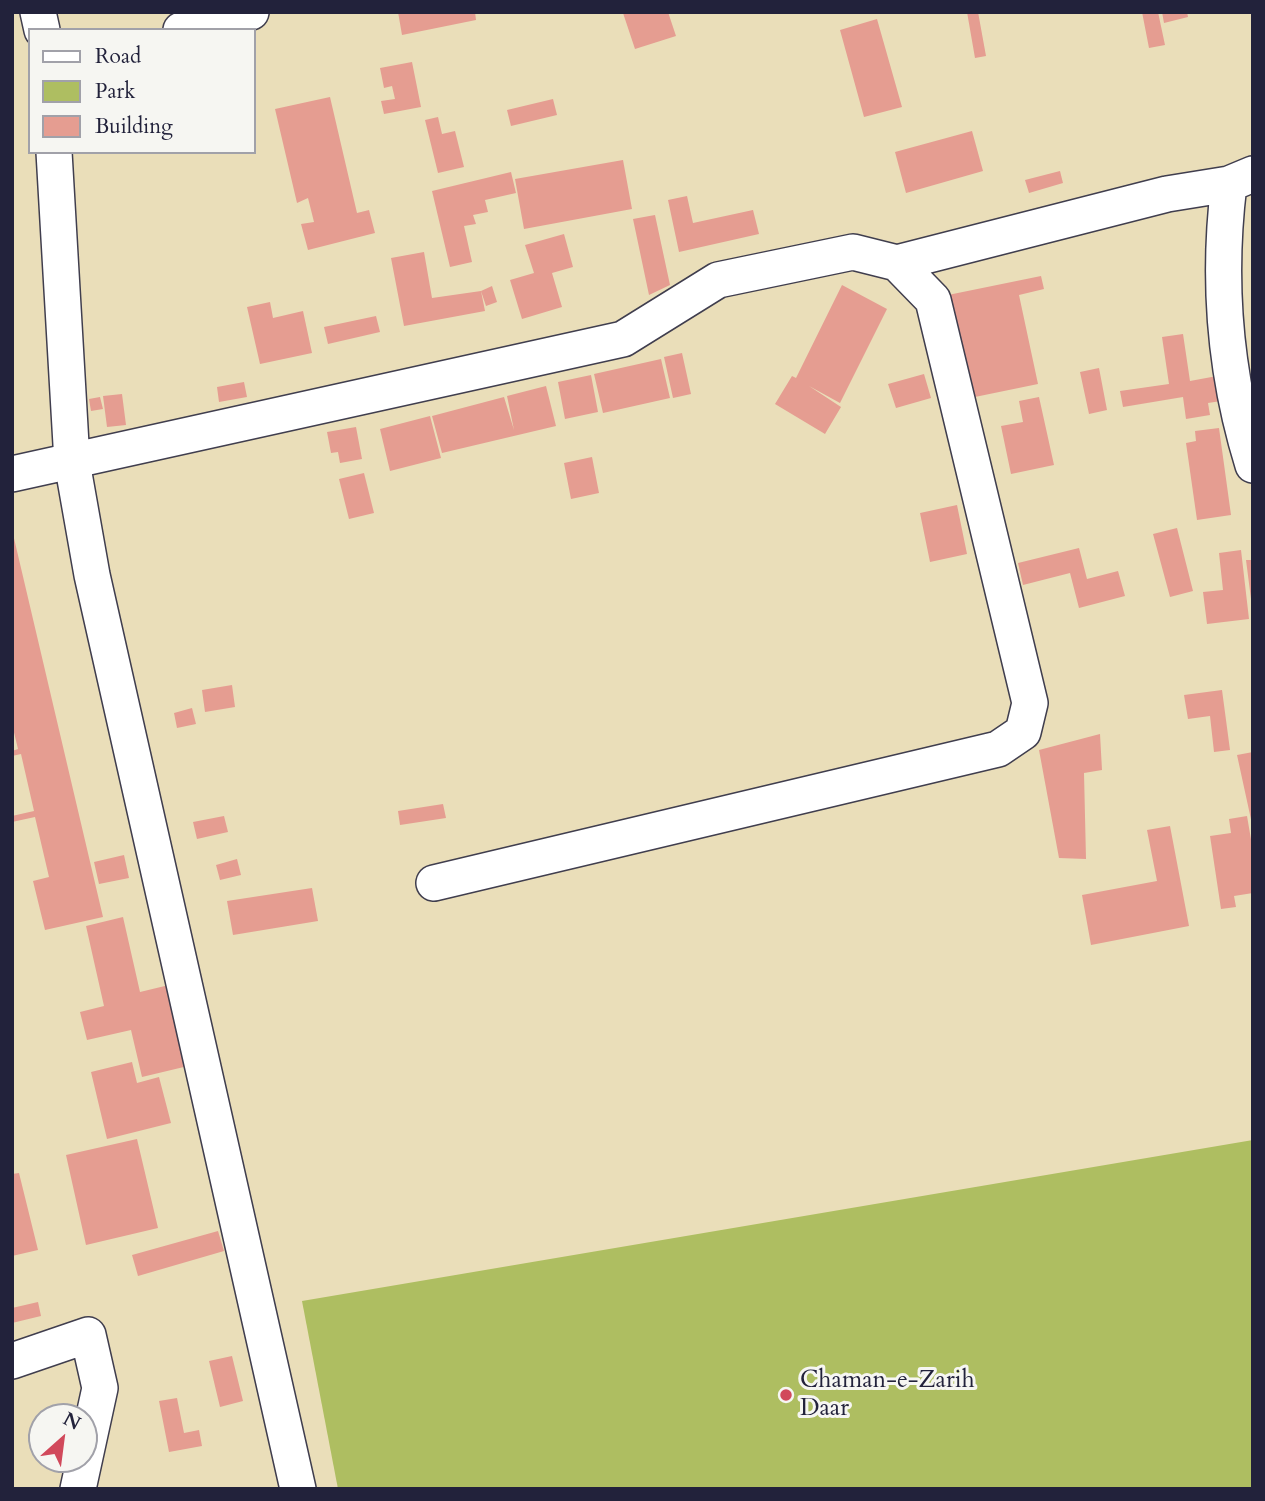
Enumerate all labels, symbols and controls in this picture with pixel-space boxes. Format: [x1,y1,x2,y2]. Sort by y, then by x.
legend [28,28,256,154]
text: Road [95,42,141,71]
text: Park [95,77,135,106]
text: Building [95,112,173,141]
place label: Chaman-e-Zarih Daar [800,1367,975,1423]
marker: Chaman-e-Zarih Daar [778,1387,794,1403]
north arrow [28,1403,98,1473]
text: N [59,1406,85,1437]

